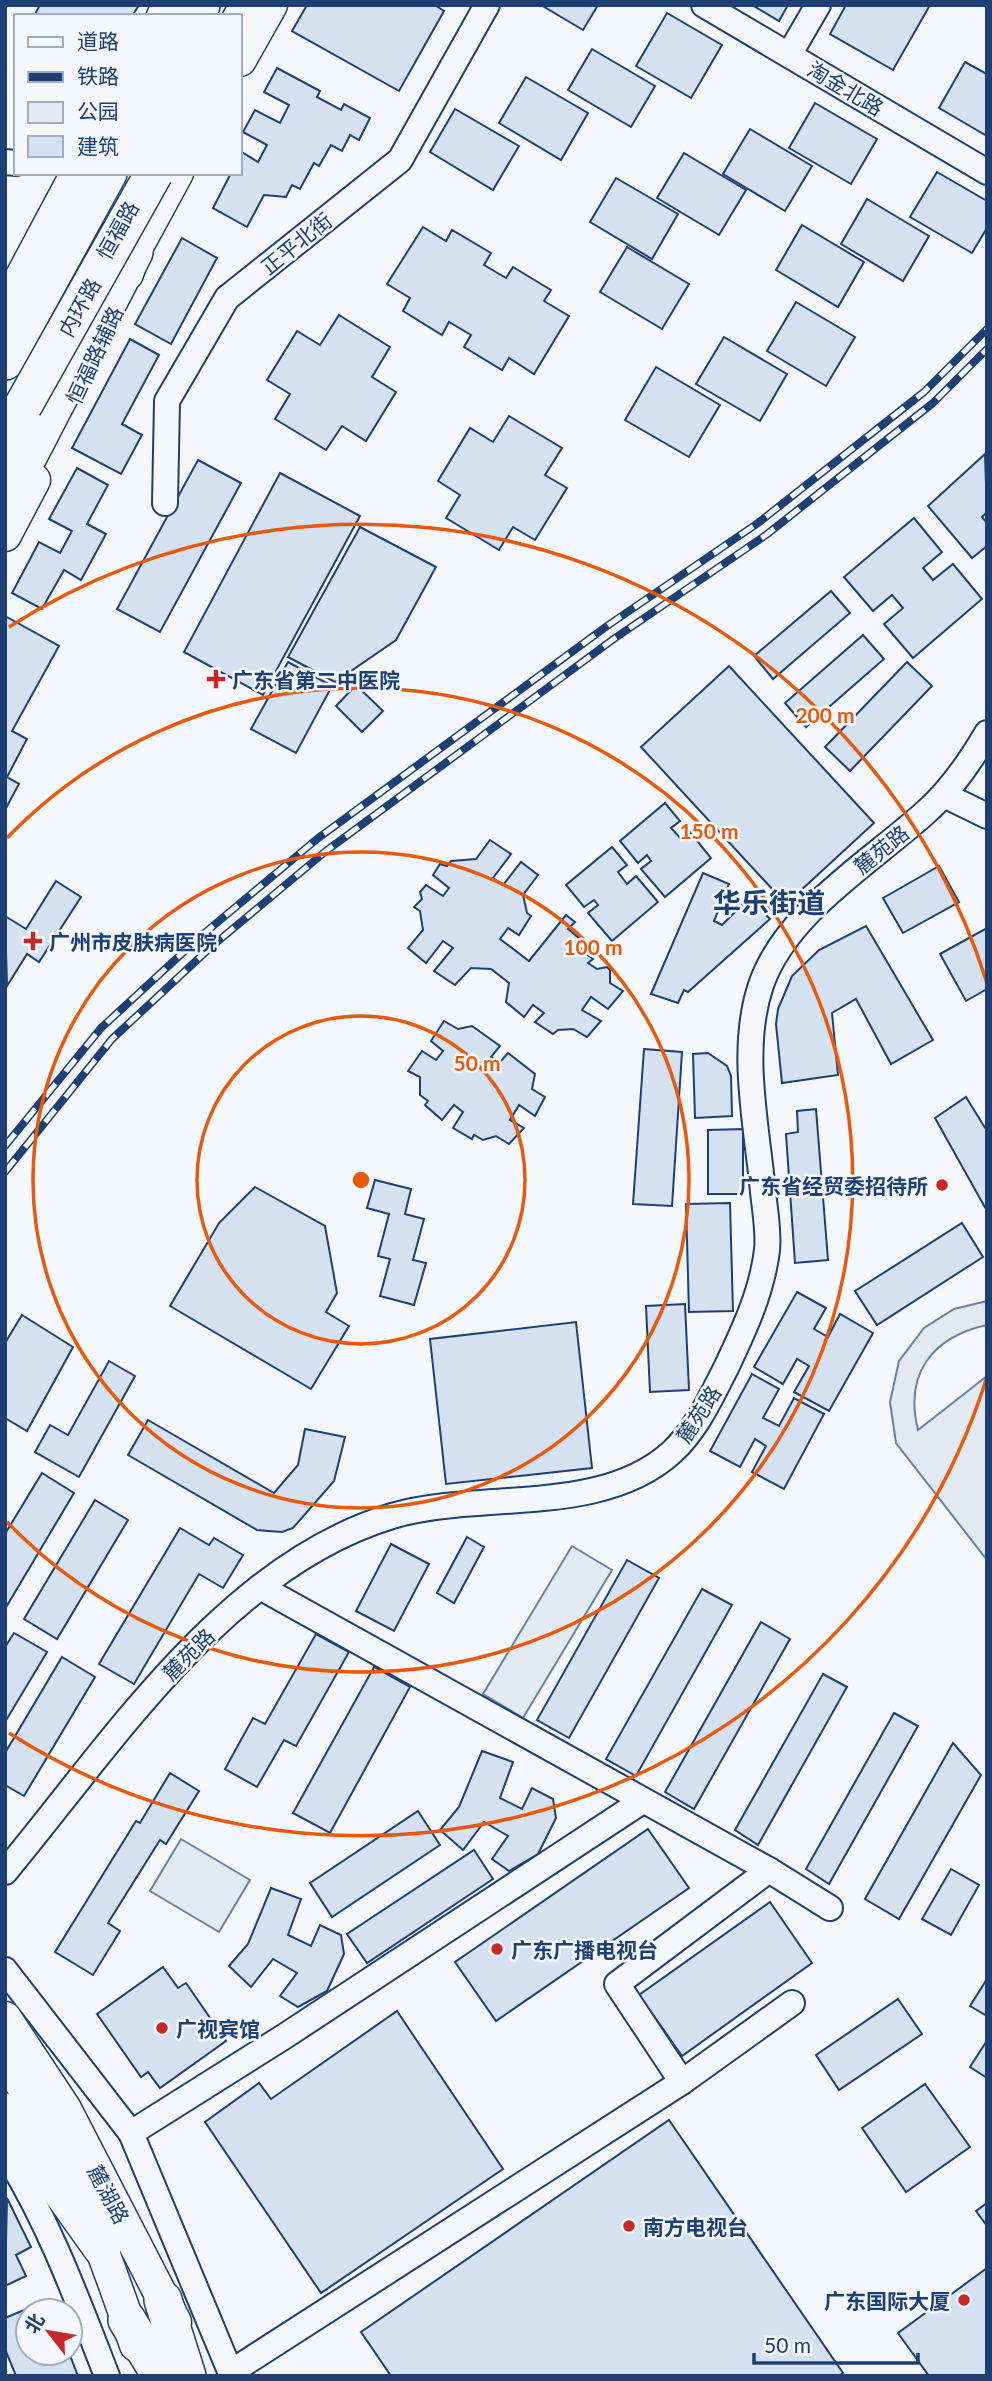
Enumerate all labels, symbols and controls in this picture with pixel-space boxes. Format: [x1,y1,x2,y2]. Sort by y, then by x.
legend [14,14,242,175]
text: 道路 [77,28,119,53]
street label: 淘金北路 [804,56,888,120]
text: 铁路 [77,63,119,88]
text: 公园 [77,98,119,123]
text: 建筑 [77,133,119,158]
street label: 恒福路 [91,196,143,264]
street label: 正平北街 [255,207,337,279]
street label: 内环路 [53,273,105,341]
street label: 恒福路辅路 [60,302,128,408]
place label: 广东省第二中医院 [232,667,400,692]
marker: 广东省第二中医院 [206,669,226,689]
text: 200 m [795,702,855,727]
text: 150 m [679,818,739,843]
street label: 麓苑路 [849,819,913,879]
district label: 华乐街道 [713,885,825,919]
place label: 广州市皮肤病医院 [49,929,217,954]
marker: 广州市皮肤病医院 [23,931,43,951]
text: 100 m [563,934,623,959]
text: 50 m [453,1050,501,1075]
centre of rings [349,1168,373,1192]
place label: 广东省经贸委招待所 [739,1173,928,1198]
marker: 广东省经贸委招待所 [934,1177,950,1193]
street label: 麓苑路 [670,1381,726,1447]
street label: 麓苑路 [157,1623,219,1685]
place label: 广东广播电视台 [511,1937,658,1962]
marker: 广东广播电视台 [489,1941,505,1957]
place label: 广视宾馆 [176,2016,260,2041]
marker: 广视宾馆 [154,2020,170,2036]
street label: 麓湖路 [83,2160,135,2228]
place label: 南方电视台 [643,2214,748,2239]
marker: 南方电视台 [621,2218,637,2234]
place label: 广东国际大厦 [824,2288,950,2313]
marker: 广东国际大厦 [956,2292,972,2308]
north arrow [14,2297,84,2367]
text: 北 [19,2309,49,2337]
scale bar [754,2322,918,2366]
text: 50 m [764,2332,811,2357]

